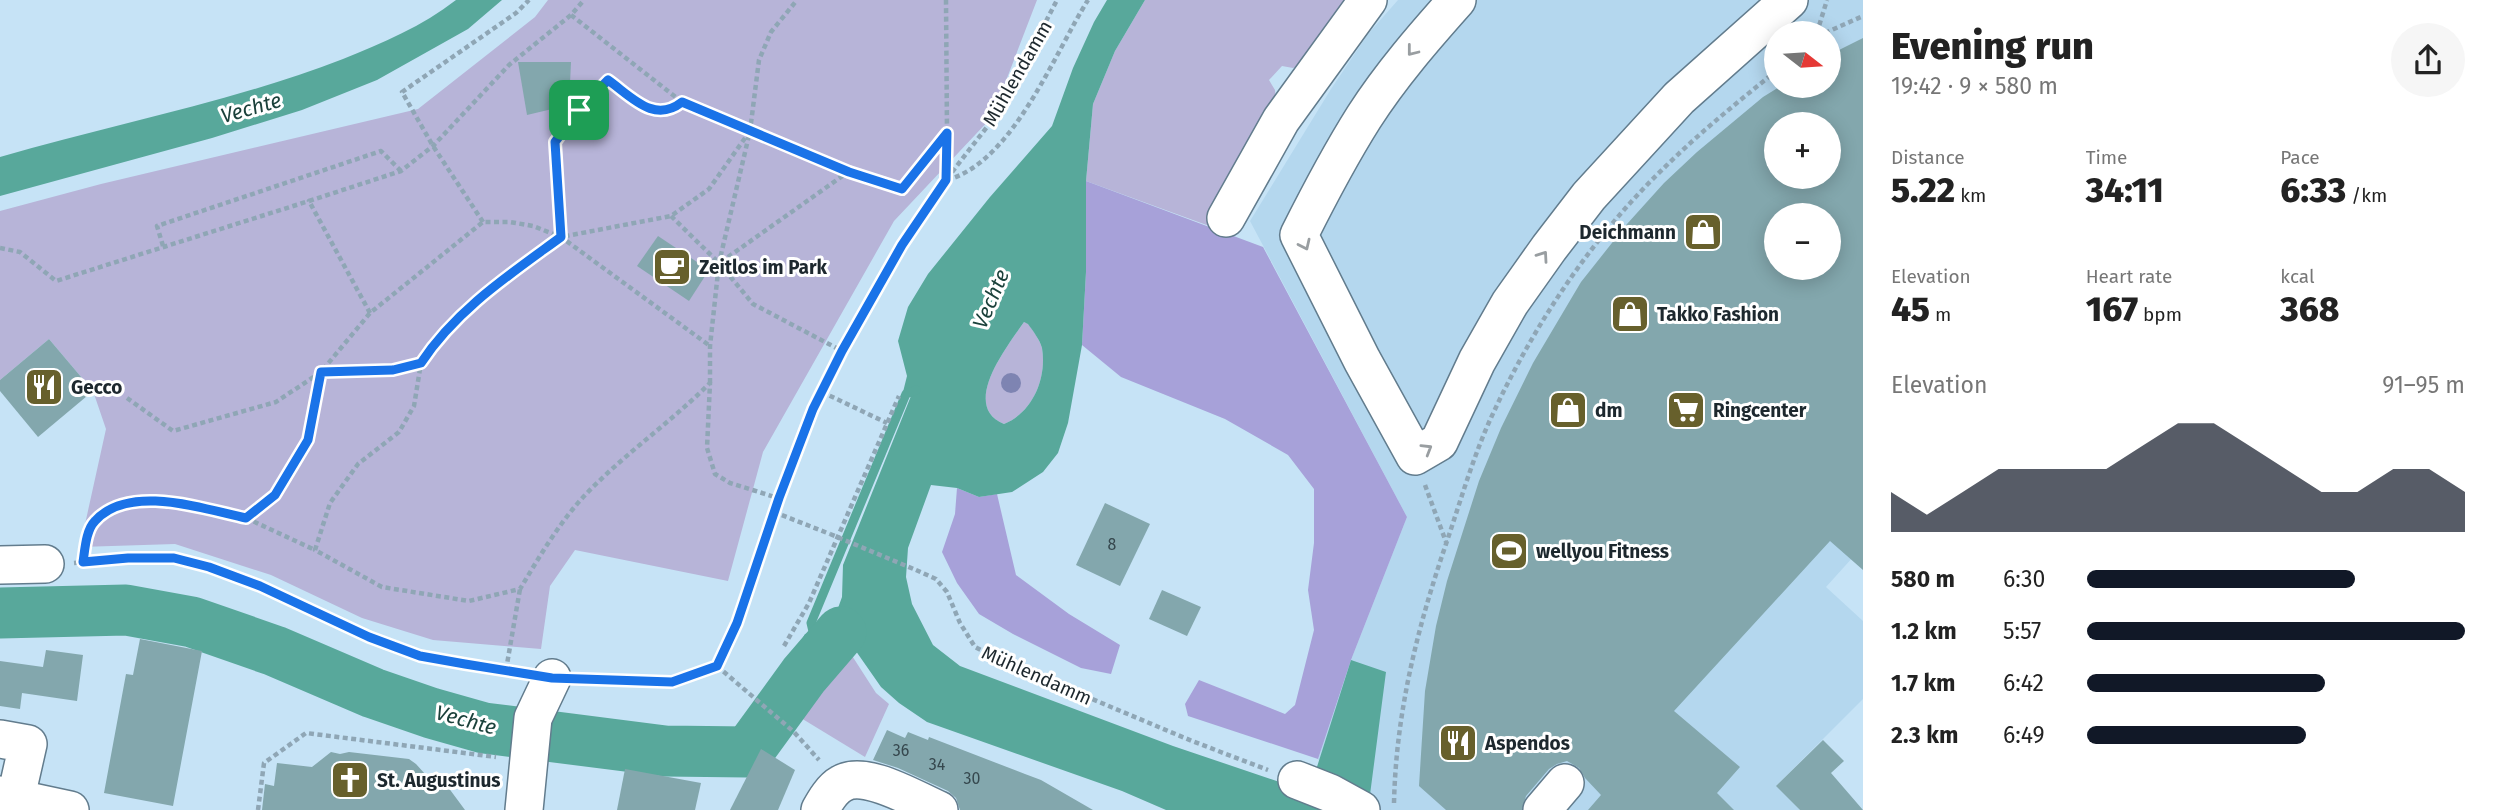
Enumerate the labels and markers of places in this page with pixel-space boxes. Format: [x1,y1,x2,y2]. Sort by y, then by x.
pin [549,80,609,140]
shop icon: Deichmann [1682,211,1724,253]
place label: Deichmann [1579,221,1676,244]
cafe icon: Zeitlos im Park [651,246,693,288]
place label: Zeitlos im Park [699,256,828,279]
shop icon: Takko Fashion [1609,293,1651,335]
place label: Takko Fashion [1657,303,1779,326]
restaurant icon: Gecco [23,366,65,408]
place label: Gecco [71,376,122,399]
shop icon: dm [1547,389,1589,431]
supermarket icon: Ringcenter [1665,389,1707,431]
place label: dm [1595,399,1622,422]
place label: Ringcenter [1713,399,1807,422]
sports icon: wellyou Fitness [1488,530,1530,572]
place label: wellyou Fitness [1536,540,1669,563]
restaurant icon: Aspendos [1437,722,1479,764]
place label: Aspendos [1484,732,1570,755]
church icon: St. Augustinus [329,759,371,801]
place label: St. Augustinus [377,769,501,792]

